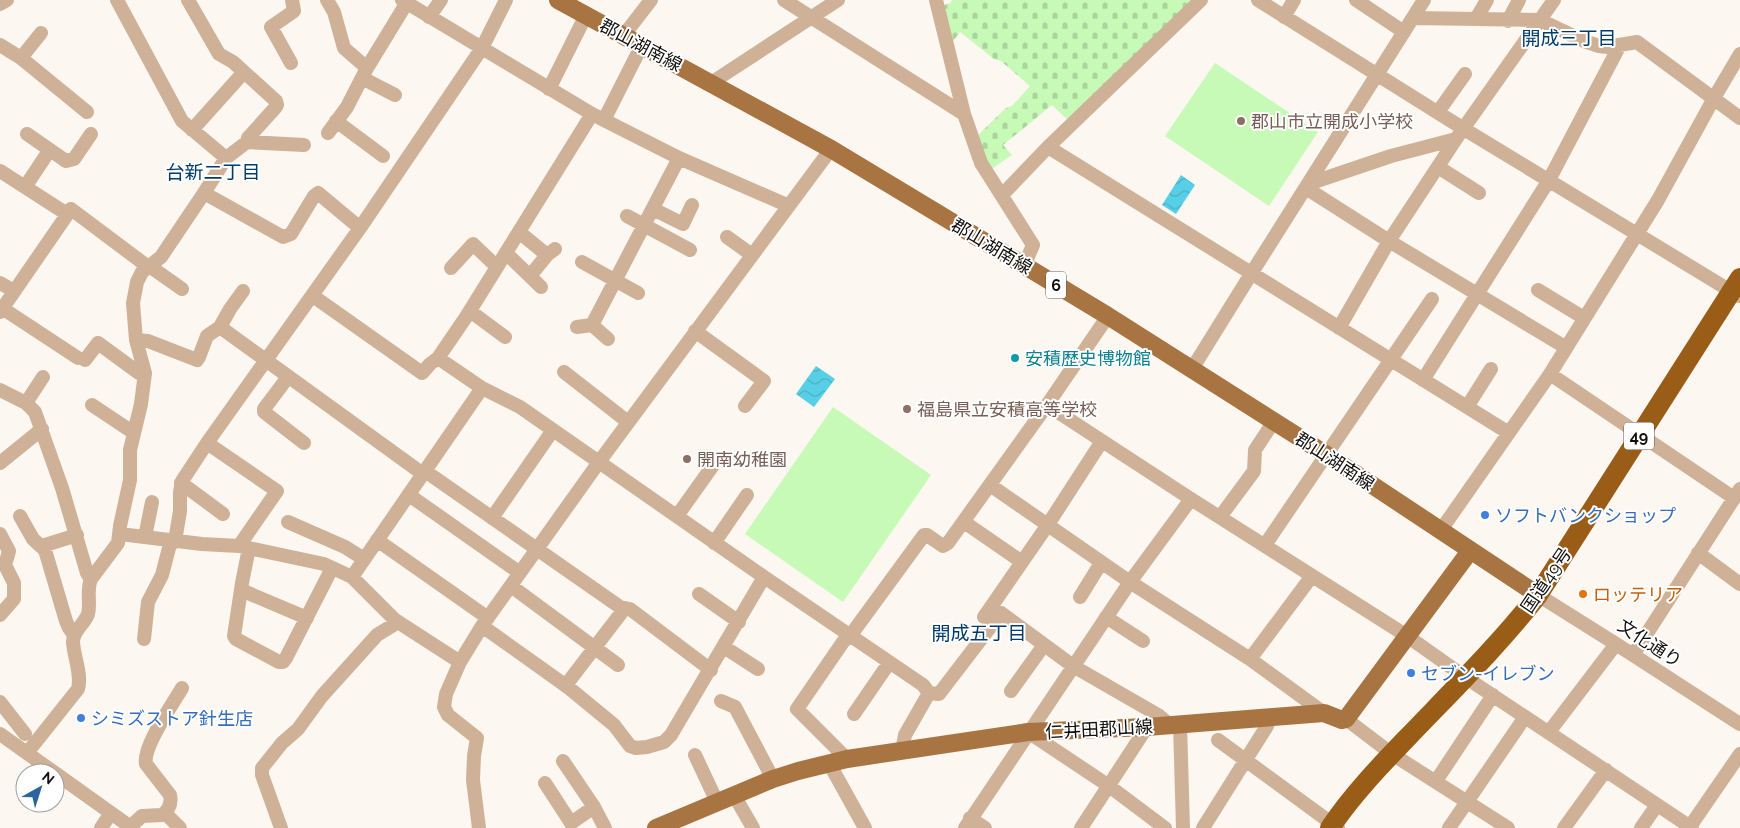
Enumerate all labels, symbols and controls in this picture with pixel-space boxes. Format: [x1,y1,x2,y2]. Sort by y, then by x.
street label: 郡山湖南線 [596,15,686,75]
district label: 開成三丁目 [1521,27,1617,49]
place label: 郡山市立開成小学校 [1251,111,1413,132]
marker: 郡山市立開成小学校 [1235,115,1247,127]
district label: 台新二丁目 [165,161,261,183]
street label: 郡山湖南線 [948,214,1036,278]
road number: 6 [1046,272,1066,298]
place label: 安積歴史博物館 [1025,348,1151,369]
marker: 安積歴史博物館 [1009,352,1021,364]
place label: 福島県立安積高等学校 [917,399,1097,420]
marker: 福島県立安積高等学校 [901,403,913,415]
road number: 49 [1624,422,1654,450]
street label: 郡山湖南線 [1292,428,1378,494]
place label: 開南幼稚園 [697,449,787,470]
marker: 開南幼稚園 [681,453,693,465]
place label: ソフトバンクショップ [1495,505,1676,526]
marker: ソフトバンクショップ [1479,509,1491,521]
street label: 国道49号 [1516,543,1576,617]
place label: ロッテリア [1593,584,1683,605]
marker: ロッテリア [1577,588,1589,600]
street label: 文化通り [1614,615,1686,671]
district label: 開成五丁目 [931,622,1027,644]
place label: セブン-イレブン [1421,663,1555,684]
marker: セブン-イレブン [1405,667,1417,679]
place label: シミズストア針生店 [91,708,253,729]
marker: シミズストア針生店 [75,712,87,724]
street label: 仁井田郡山線 [1045,716,1153,742]
north arrow [15,763,65,813]
text: N [39,768,57,787]

